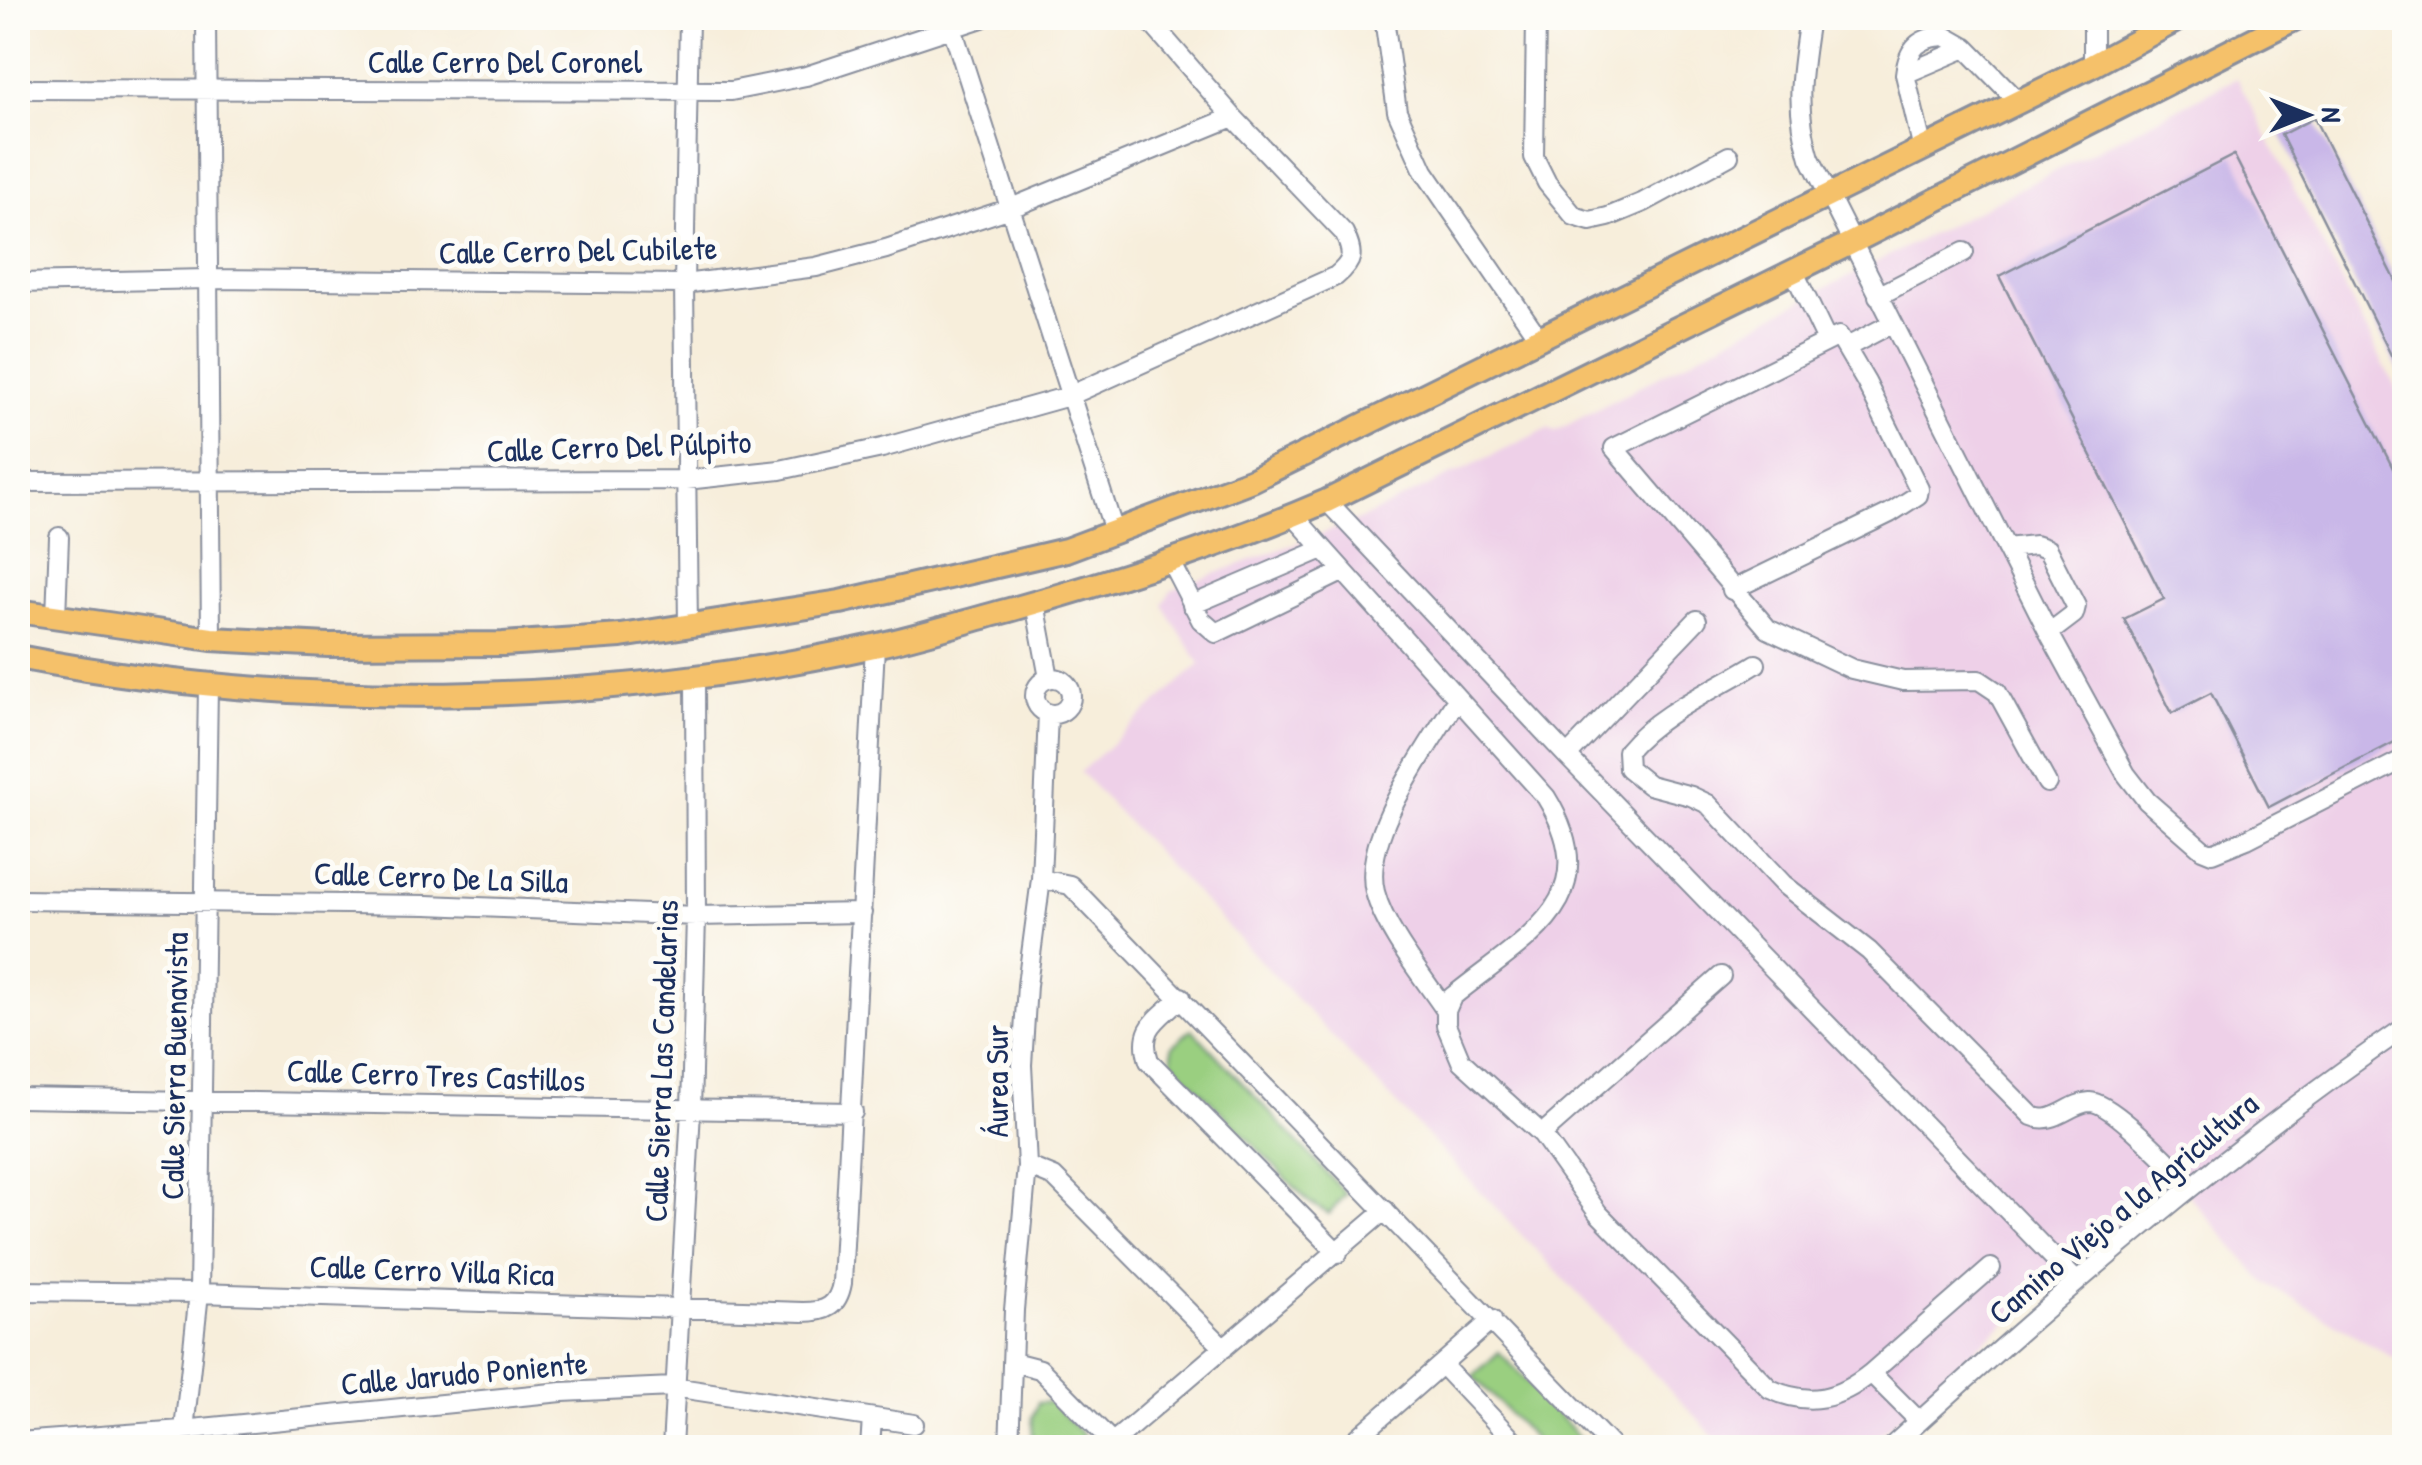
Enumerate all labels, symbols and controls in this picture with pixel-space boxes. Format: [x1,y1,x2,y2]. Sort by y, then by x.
street label: Calle Cerro Del Coronel [368,40,643,83]
north arrow [2257,65,2357,165]
text: N [2313,108,2351,123]
street label: Calle Cerro Del Cubilete [438,226,718,274]
street label: Calle Cerro Del Púlpito [486,420,752,472]
street label: Calle Cerro De La Silla [313,851,569,903]
street label: Calle Sierra Las Candelarias [634,899,688,1223]
street label: Calle Sierra Buenavista [150,932,198,1200]
street label: Áurea Sur [975,1024,1018,1138]
street label: Calle Cerro Tres Castillos [286,1048,586,1102]
street label: Camino Viejo a la Agricultura [1979,1082,2267,1334]
street label: Calle Cerro Villa Rica [309,1244,555,1296]
street label: Calle Jarudo Poniente [339,1341,589,1405]

